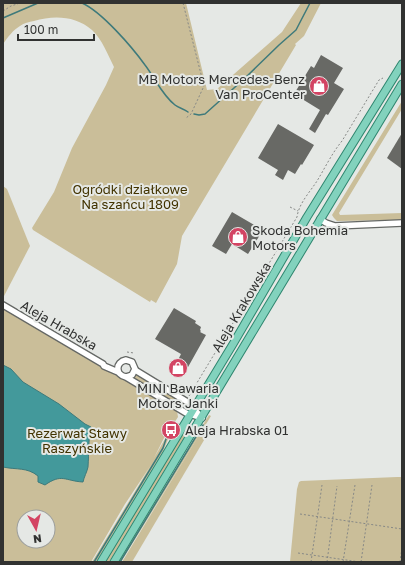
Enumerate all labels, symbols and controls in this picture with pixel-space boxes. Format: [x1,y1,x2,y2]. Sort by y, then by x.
scale bar [18,16,94,42]
text: 100 m [24,22,58,37]
place label: MB Motors Mercedes-Benz Van ProCenter [138,71,305,102]
shop icon: MB Motors Mercedes-Benz Van ProCenter [308,75,330,97]
park label: Ogródki działkowe Na szańcu 1809 [73,181,188,212]
place label: Skoda Bohemia Motors [252,222,348,253]
shop icon: Skoda Bohemia Motors [227,226,249,248]
street label: Aleja Krakowska [208,259,274,355]
street label: Aleja Hrabska [18,297,100,353]
shop icon: MINI Bawaria Motors Janki [167,357,189,379]
place label: MINI Bawaria Motors Janki [137,380,219,411]
bus stop icon: Aleja Hrabska 01 [160,419,182,441]
place label: Aleja Hrabska 01 [185,422,288,438]
park label: Rezerwat Stawy Raszyńskie [27,425,128,456]
north arrow [16,509,56,549]
text: N [32,532,43,546]

